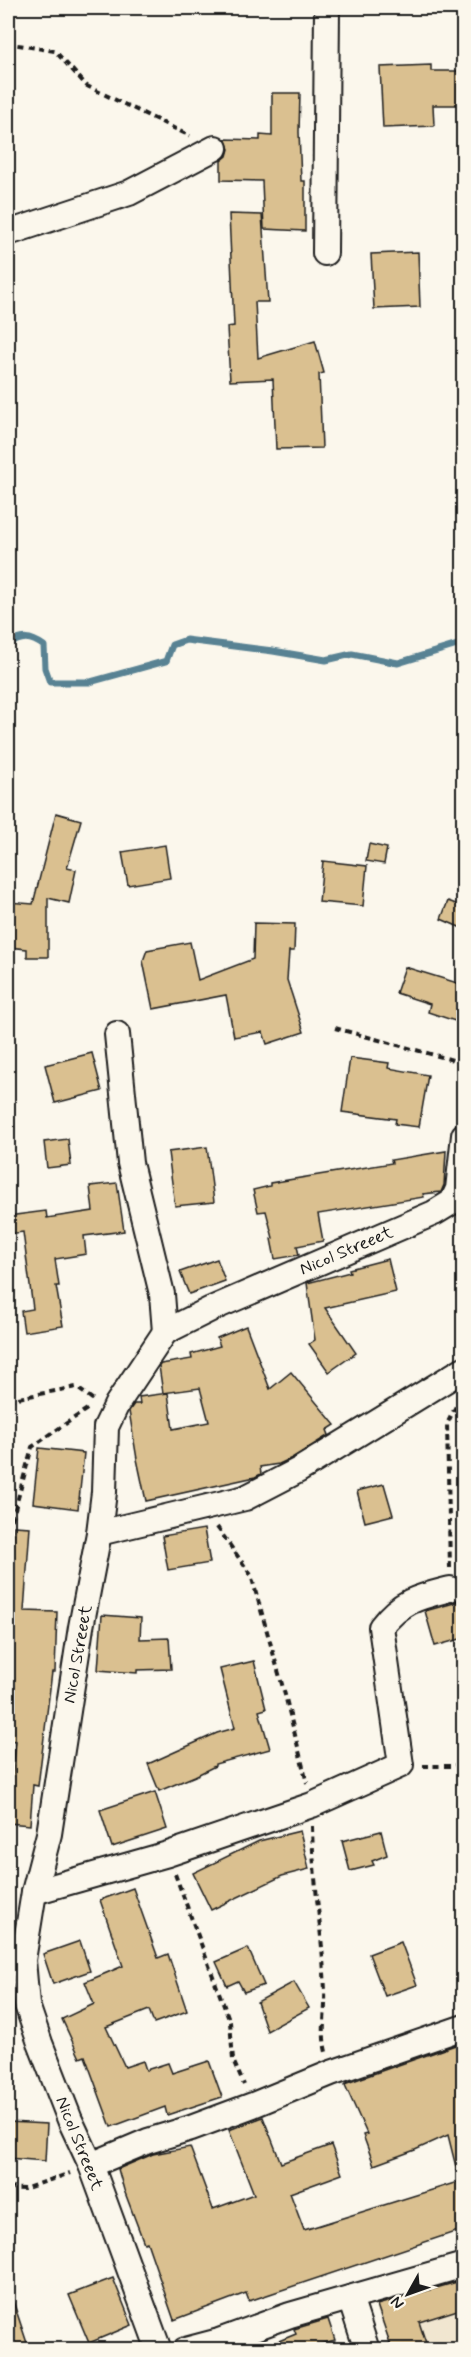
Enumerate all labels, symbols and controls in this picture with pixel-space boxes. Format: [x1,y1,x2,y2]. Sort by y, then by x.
street label: Nicol Streeet [296,1220,397,1281]
street label: Nicol Streeet [58,1603,99,1705]
street label: Nicol Streeet [49,2093,109,2194]
north arrow [378,2264,438,2324]
text: N [386,2292,409,2314]

